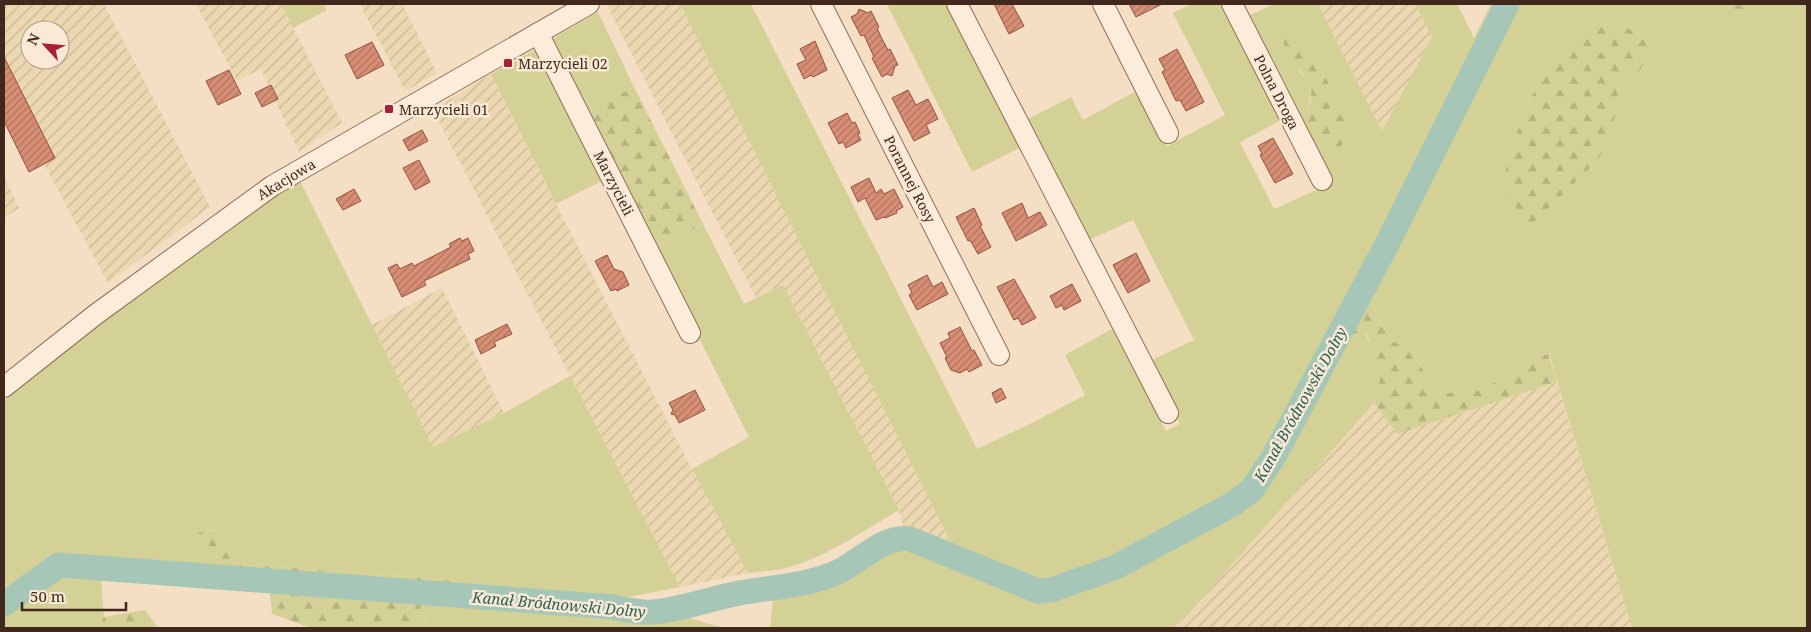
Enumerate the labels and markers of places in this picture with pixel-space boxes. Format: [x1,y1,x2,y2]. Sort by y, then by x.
place label: Marzycieli 02 [518,54,608,73]
marker: Marzycieli 02 [502,57,514,69]
place label: Marzycieli 01 [399,100,489,119]
marker: Marzycieli 01 [383,103,395,115]

